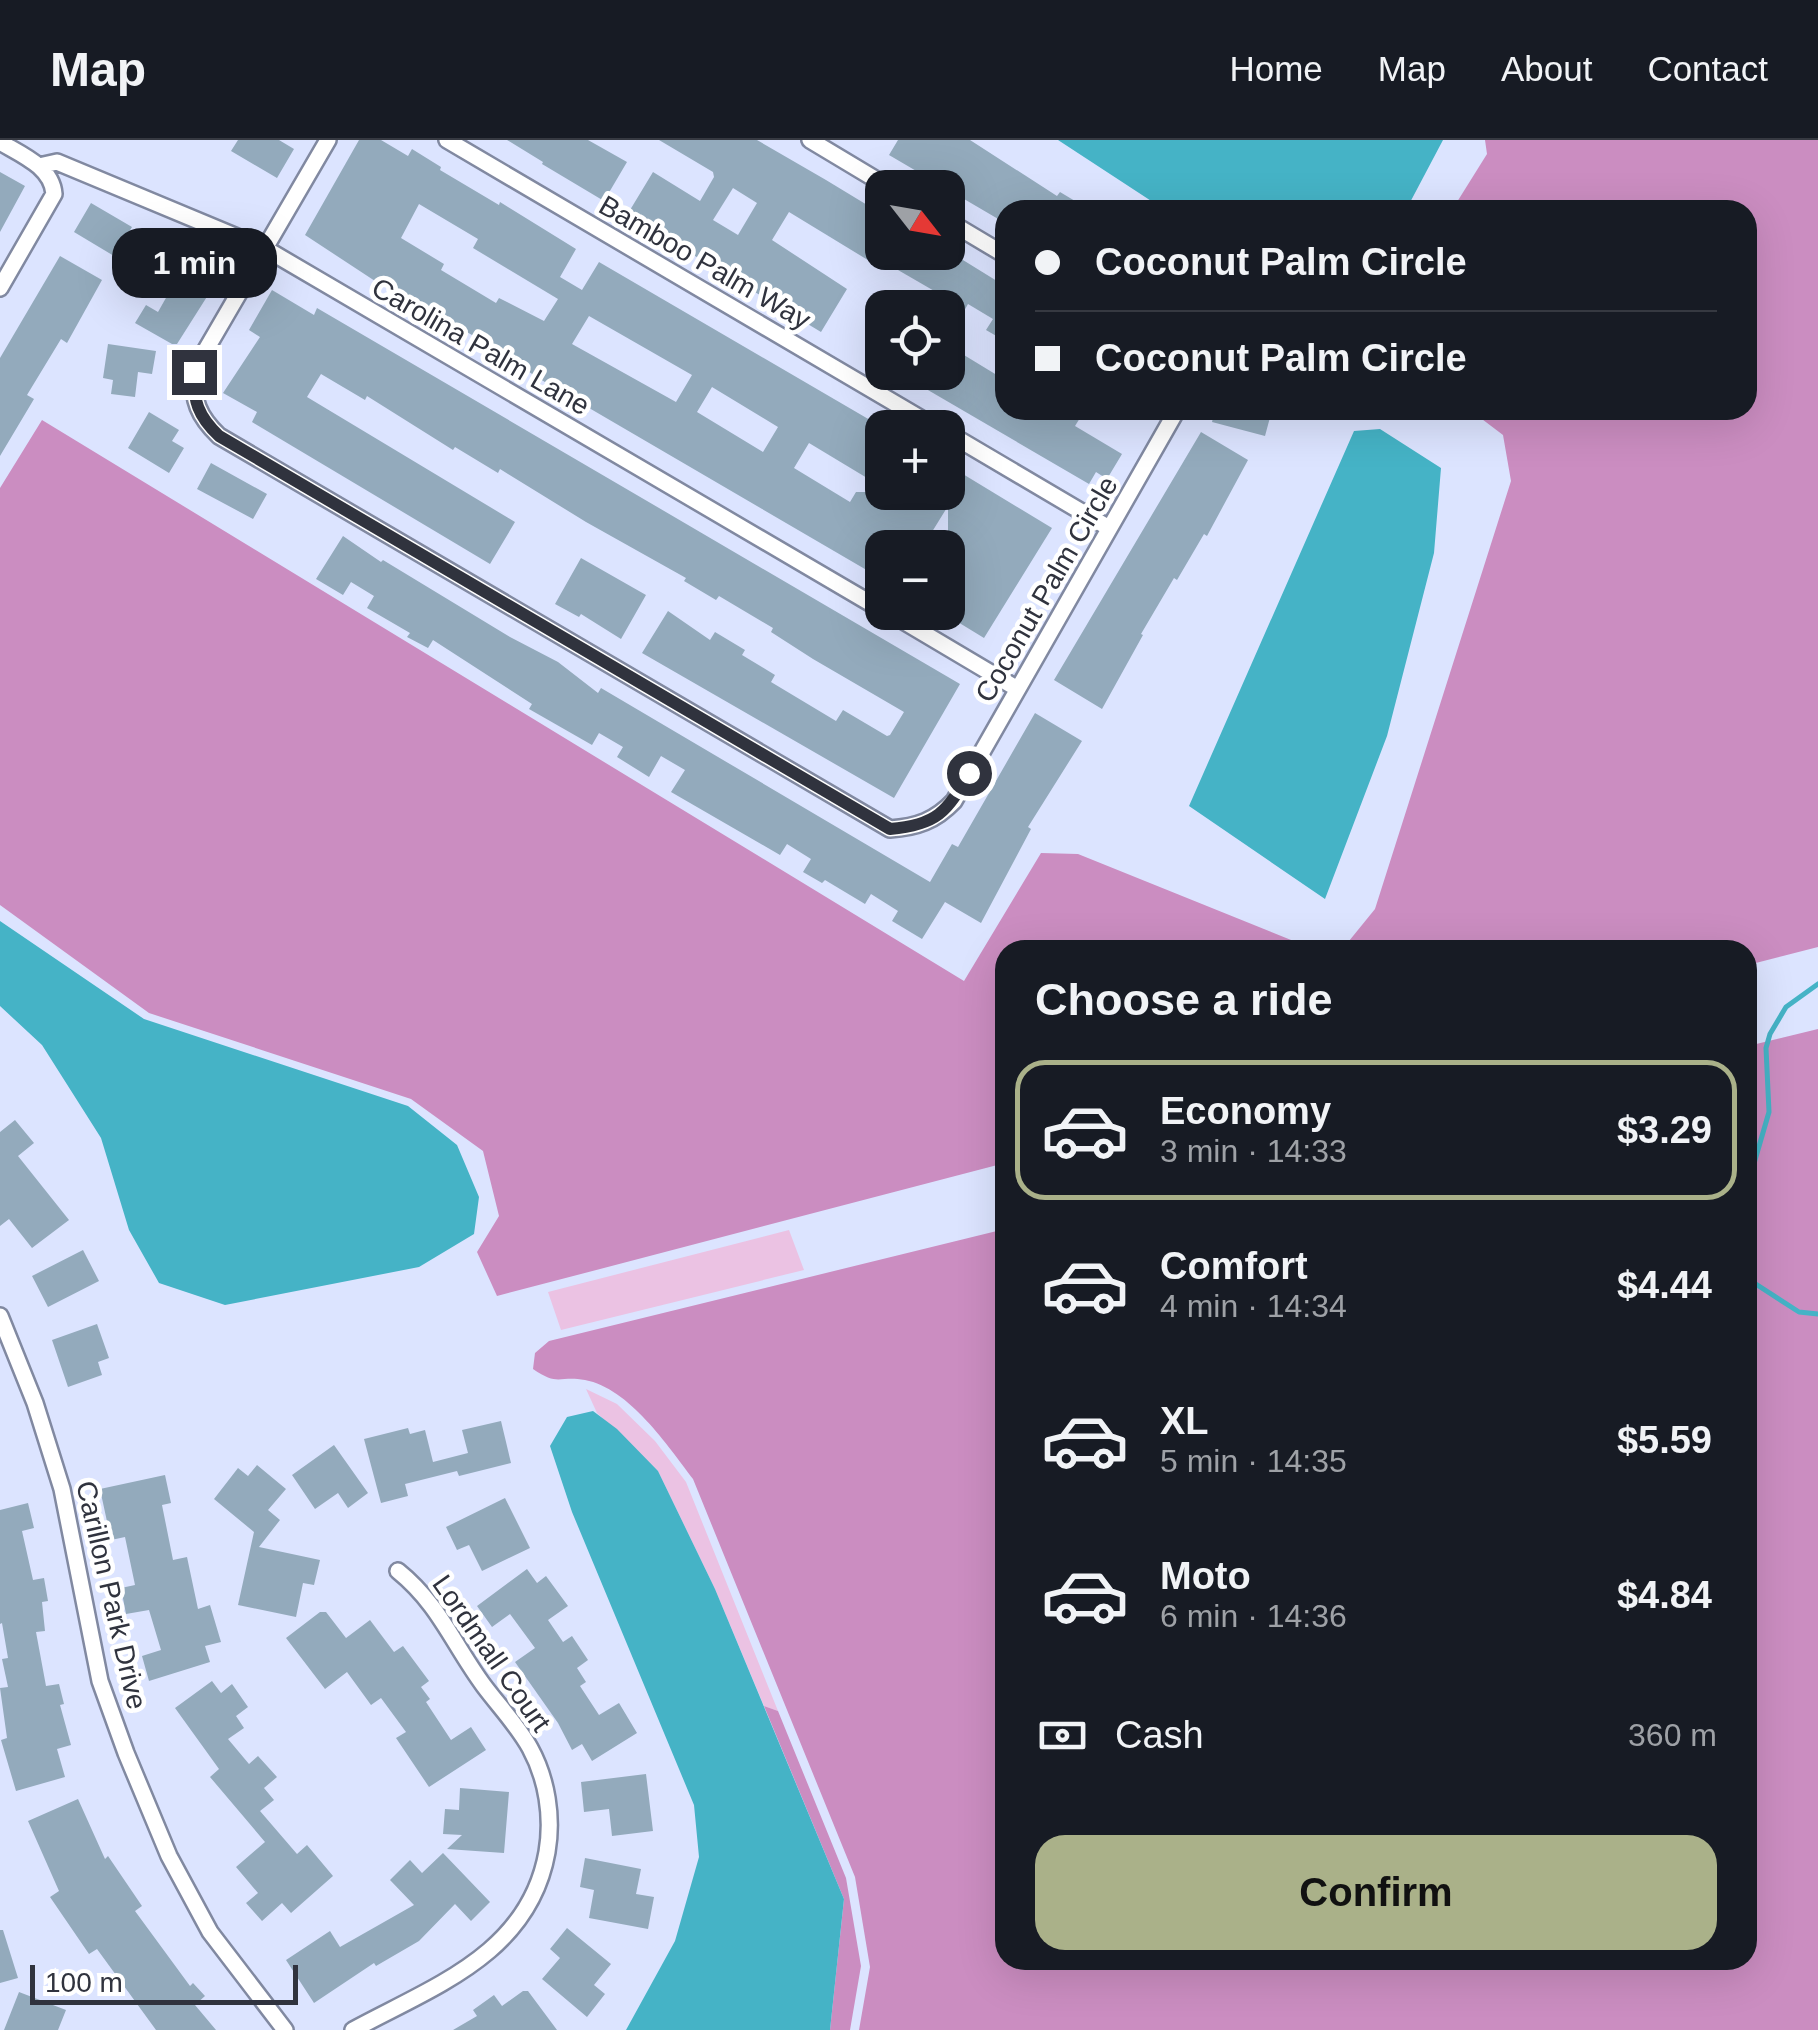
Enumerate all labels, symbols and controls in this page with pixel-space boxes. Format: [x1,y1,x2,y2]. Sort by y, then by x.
text: Map [50,43,146,96]
text: Home [1229,49,1323,88]
text: Map [1378,49,1446,88]
text: About [1501,49,1592,88]
text: Contact [1647,49,1768,88]
north arrow [865,170,965,270]
map controls [865,170,965,630]
street label: Bamboo Palm Way [594,189,816,336]
callout: 1 min [111,227,276,297]
text: Coconut Palm Circle [1095,241,1467,283]
text: 1 min [153,245,236,281]
street label: Carolina Palm Lane [367,272,595,421]
button: locate [865,290,965,390]
text: Coconut Palm Circle [1095,337,1467,379]
route end [172,350,217,395]
button: + [865,410,965,510]
street label: Coconut Palm Circle [969,471,1124,708]
button: − [865,530,965,630]
route start [947,751,992,796]
text: Choose a ride [1035,974,1333,1025]
icon: car [1040,1085,1130,1175]
text: Economy [1160,1090,1331,1132]
text: $3.29 [1617,1109,1712,1151]
text: 3 min · 14:33 [1160,1133,1347,1169]
icon: car [1040,1240,1130,1330]
text: Comfort [1160,1245,1308,1287]
text: $4.44 [1617,1264,1712,1306]
text: 4 min · 14:34 [1160,1288,1347,1324]
icon: car [1040,1395,1130,1485]
text: XL [1160,1400,1209,1442]
text: $5.59 [1617,1419,1712,1461]
text: 5 min · 14:35 [1160,1443,1347,1479]
street label: Carillon Park Drive [70,1478,153,1712]
icon: car [1040,1550,1130,1640]
text: Moto [1160,1555,1251,1597]
street label: Lordmall Court [426,1569,557,1738]
text: $4.84 [1617,1574,1712,1616]
text: 6 min · 14:36 [1160,1598,1347,1634]
icon: cash [1035,1708,1090,1763]
text: Cash [1115,1714,1204,1756]
text: 360 m [1628,1717,1717,1753]
button: Confirm [1035,1835,1717,1950]
scale bar [30,1960,298,2004]
text: 100 m [45,1967,123,1998]

